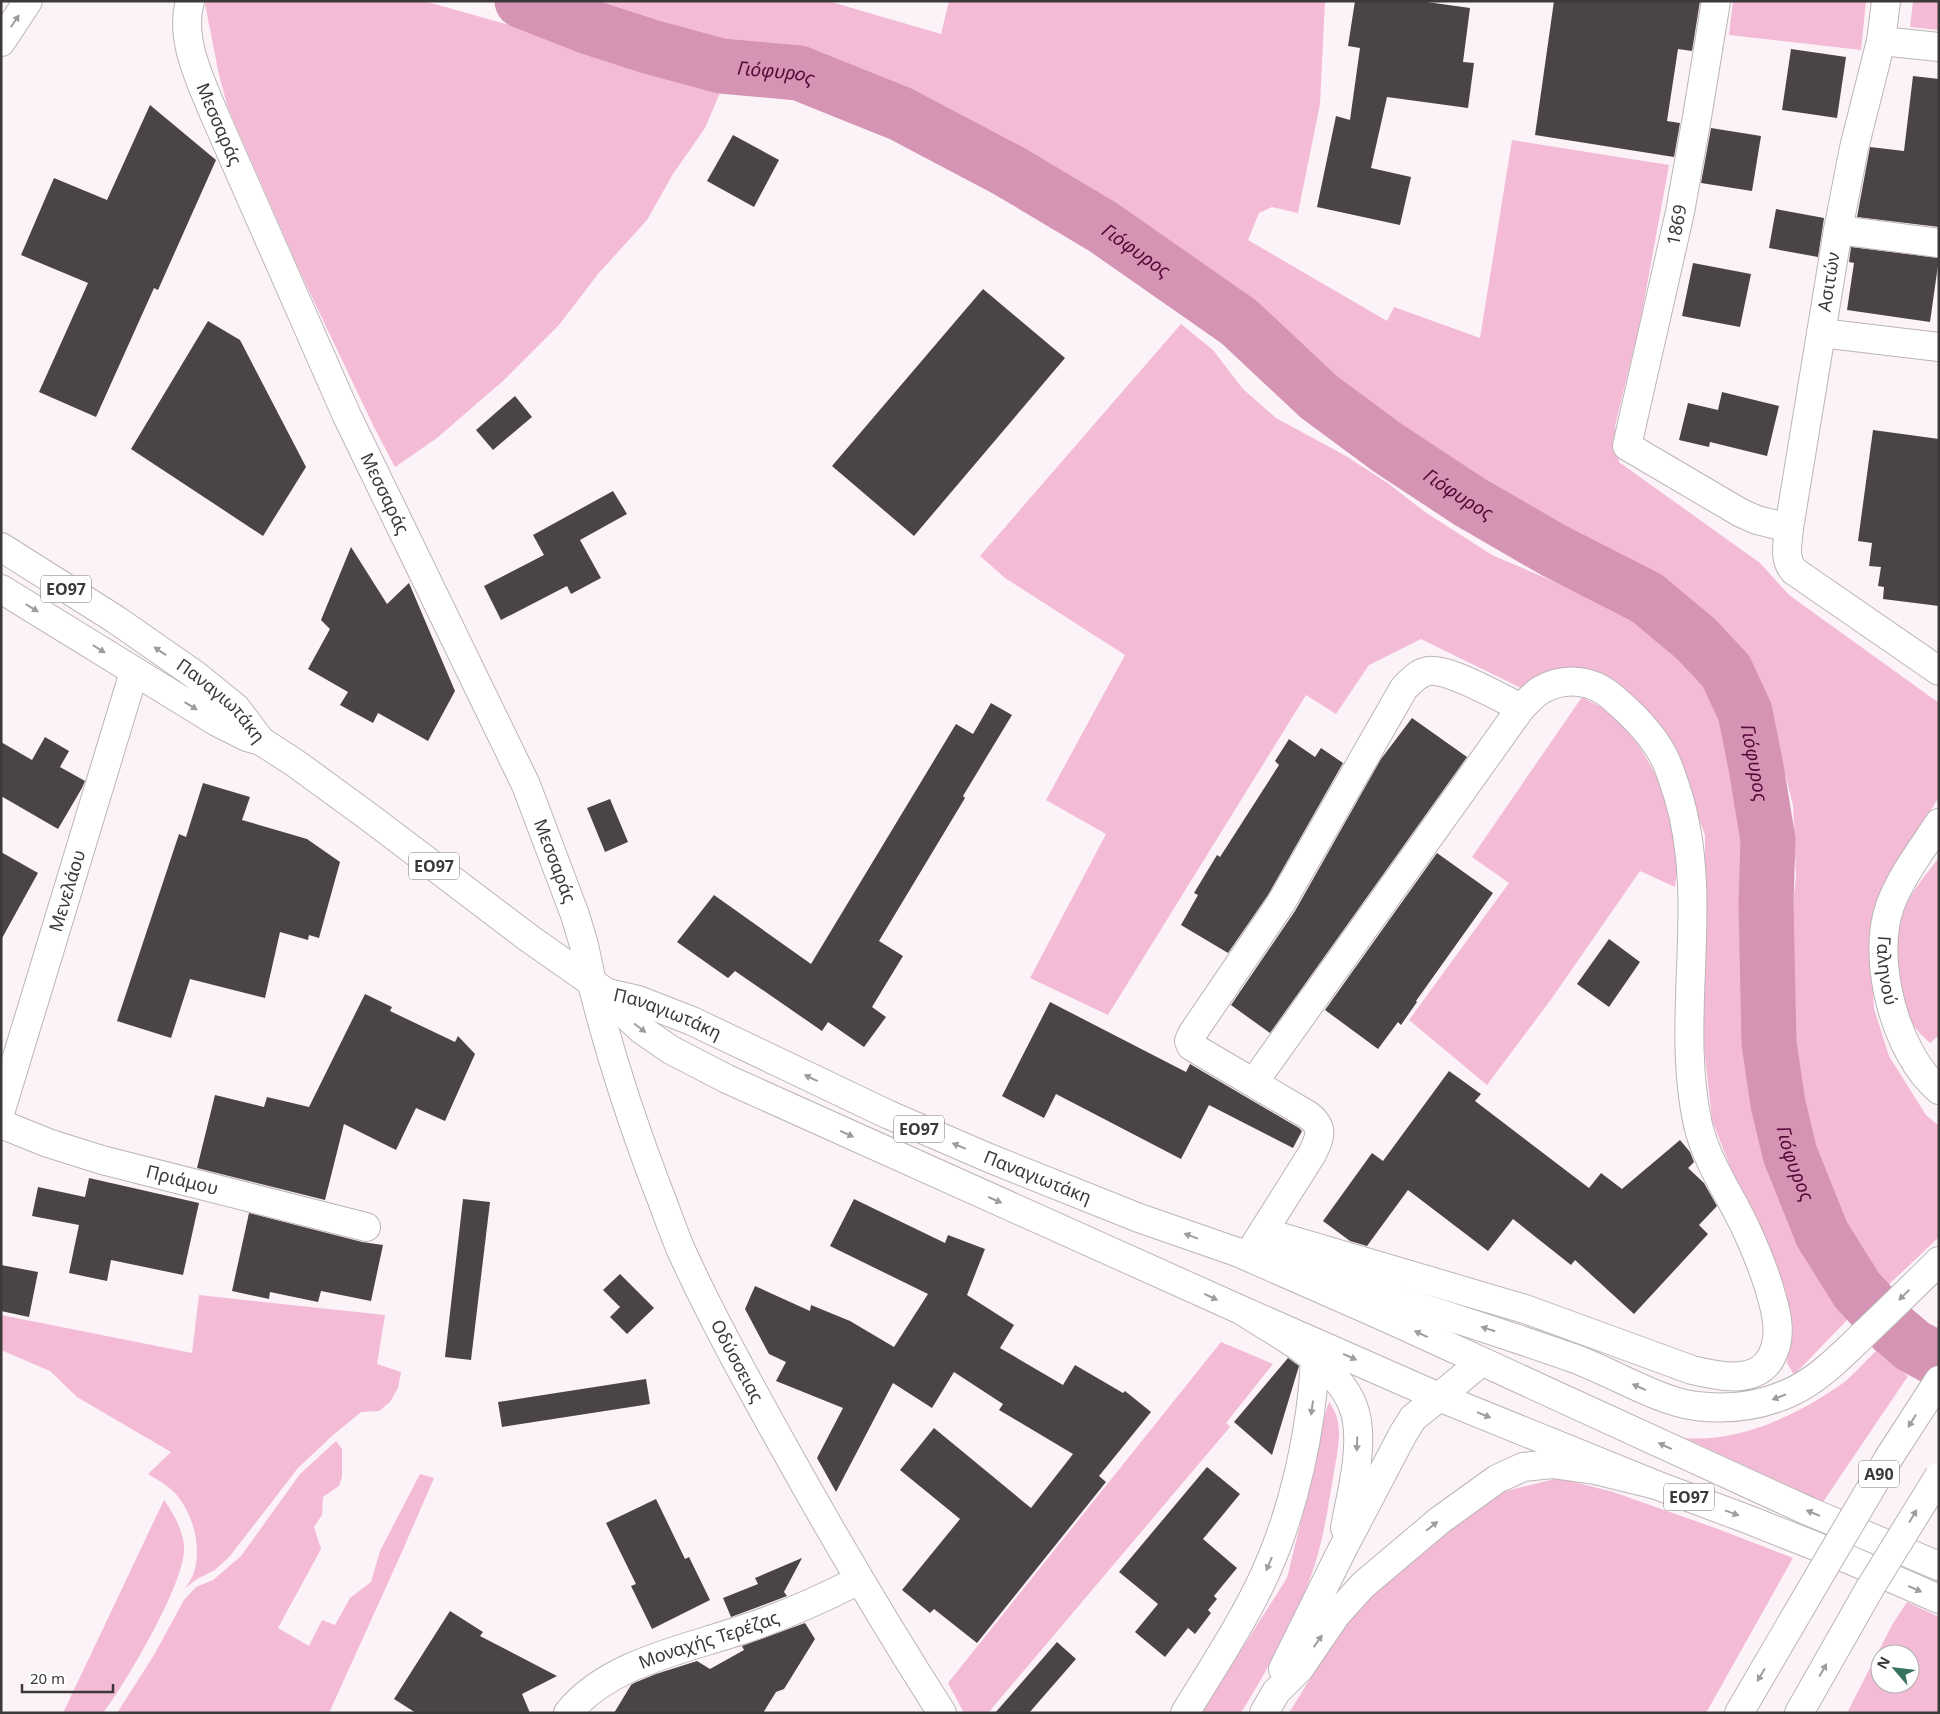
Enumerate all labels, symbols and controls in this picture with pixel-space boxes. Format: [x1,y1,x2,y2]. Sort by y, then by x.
one-way arrow [10,15,20,28]
water label: Γιόφυρος [736,55,819,91]
street label: Μεσσαράς [191,79,248,169]
street label: 1869 [1660,202,1692,247]
water label: Γιόφυρος [1097,217,1176,283]
street label: Ασιτών [1811,250,1845,313]
street label: Μεσσαράς [356,448,416,538]
water label: Γιόφυρος [1419,462,1498,526]
road number: ΕΟ97 [41,576,91,602]
one-way arrow [26,604,39,613]
one-way arrow [92,645,105,654]
one-way arrow [153,646,166,656]
street label: Παναγιωτάκη [172,652,271,747]
one-way arrow [185,701,198,710]
water label: Γιόφυρος [1735,722,1774,804]
street label: Μεσσαράς [529,815,582,906]
street label: Μενελάου [43,847,90,934]
road number: ΕΟ97 [409,852,459,879]
street label: Γαληνού [1872,935,1904,1008]
street label: Παναγιωτάκη [611,982,726,1044]
one-way arrow [633,1023,646,1034]
one-way arrow [804,1074,818,1082]
road number: ΕΟ97 [894,1116,944,1142]
water label: Γιόφυρος [1771,1123,1821,1205]
one-way arrow [840,1130,854,1138]
one-way arrow [951,1141,966,1149]
street label: Παναγιωτάκη [980,1144,1095,1209]
street label: Πριάμου [144,1159,221,1200]
one-way arrow [988,1196,1002,1204]
one-way arrow [1184,1232,1199,1239]
one-way arrow [1898,1289,1910,1301]
one-way arrow [1204,1293,1218,1301]
street label: Οδύσσειας [706,1315,770,1407]
one-way arrow [1480,1325,1495,1332]
one-way arrow [1413,1330,1428,1338]
one-way arrow [1343,1353,1357,1361]
one-way arrow [1632,1382,1646,1390]
one-way arrow [1771,1393,1786,1401]
one-way arrow [1307,1400,1315,1416]
one-way arrow [1477,1411,1492,1419]
one-way arrow [1908,1414,1917,1427]
one-way arrow [1353,1437,1361,1453]
one-way arrow [1658,1441,1672,1449]
road number: Α90 [1859,1460,1899,1488]
road number: ΕΟ97 [1664,1484,1714,1510]
one-way arrow [1806,1508,1820,1516]
one-way arrow [1725,1510,1740,1517]
one-way arrow [1909,1510,1918,1523]
one-way arrow [1426,1521,1439,1532]
one-way arrow [1265,1557,1272,1572]
one-way arrow [1908,1585,1922,1593]
street label: Μοναχής Τερέζας [635,1605,782,1674]
one-way arrow [1313,1634,1323,1647]
north arrow [1870,1644,1920,1694]
text: N [1872,1653,1894,1672]
scale bar [22,1662,114,1694]
one-way arrow [1819,1664,1828,1677]
text: 20 m [30,1668,65,1688]
one-way arrow [1756,1669,1765,1682]

